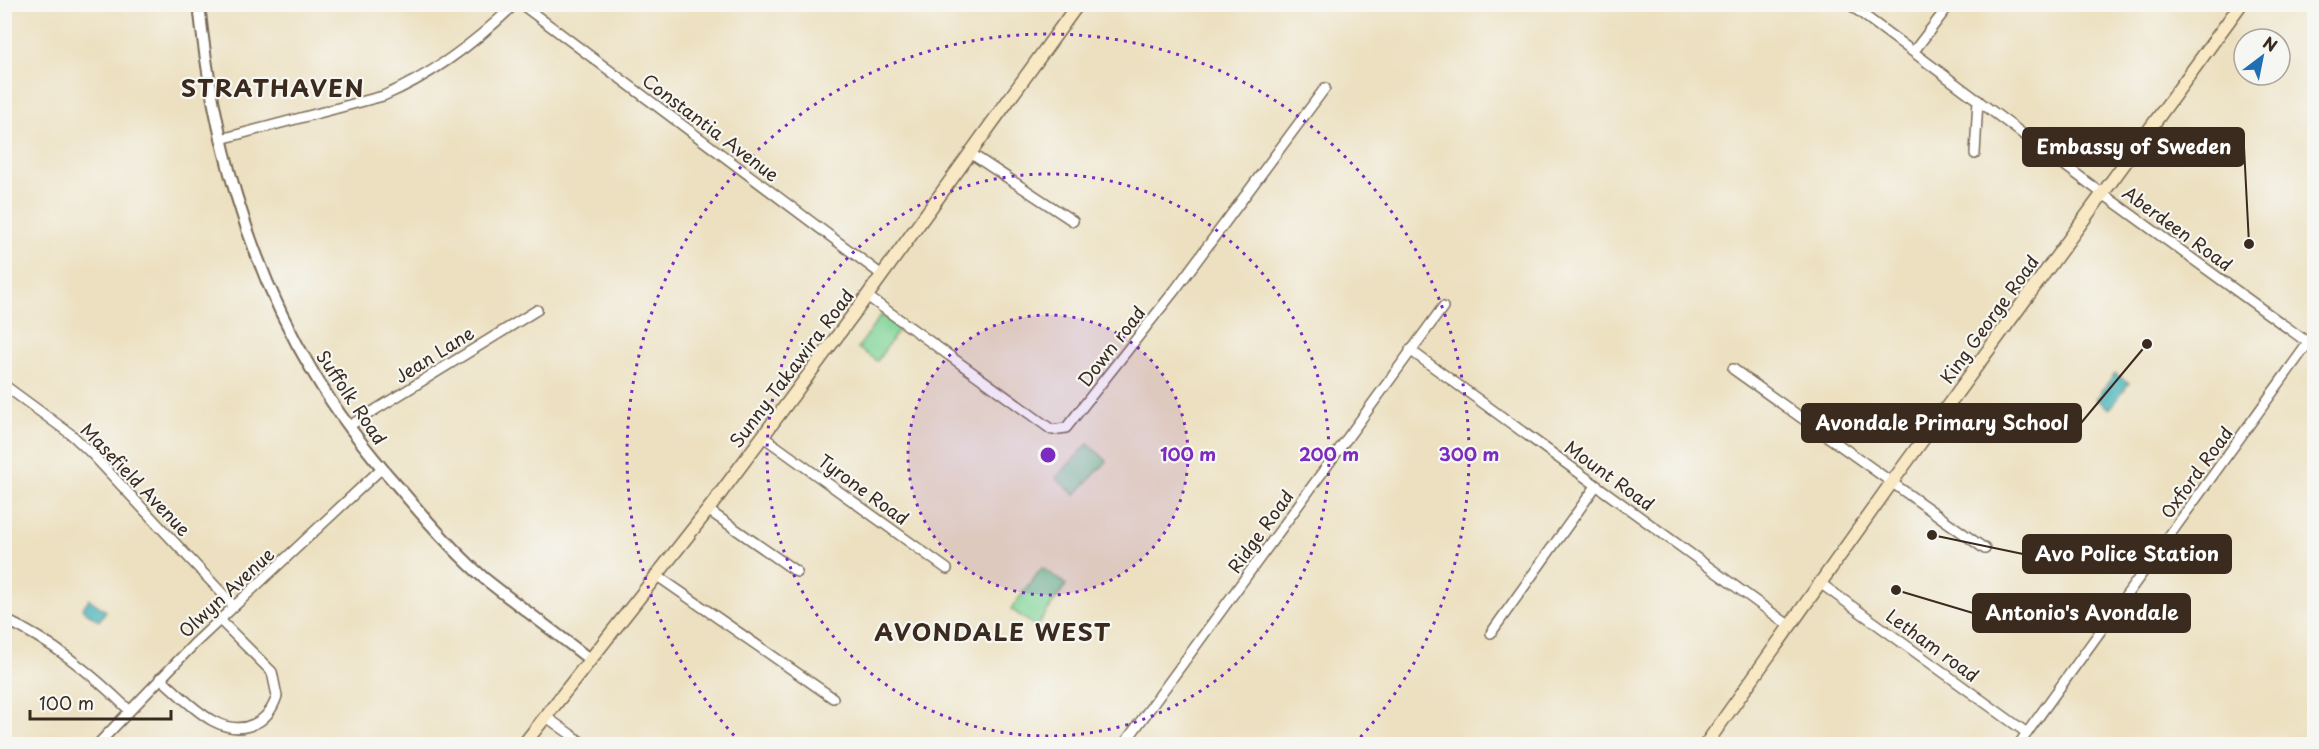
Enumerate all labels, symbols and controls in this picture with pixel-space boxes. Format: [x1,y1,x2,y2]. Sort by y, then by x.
north arrow [2232,27,2292,87]
text: N [2259,30,2282,57]
street label: Constantia Avenue [637,67,785,188]
district label: STRATHAVEN [181,69,365,105]
callout: Embassy of Sweden [2023,128,2244,166]
text: Embassy of Sweden [2037,131,2231,161]
street label: Aberdeen Road [2117,179,2239,277]
street label: King George Road [1933,249,2045,389]
street label: Sunny Takawira Road [722,283,860,453]
street label: Down road [1071,300,1151,392]
street label: Jean Lane [389,319,479,389]
street label: Suffolk Road [310,344,394,450]
callout: Avondale Primary School [1802,404,2081,442]
text: Avondale Primary School [1814,407,2069,437]
street label: Masefield Avenue [75,416,197,542]
street label: Oxford Road [2153,420,2239,524]
street label: Mount Road [1560,433,1660,517]
text: 100 m [1160,440,1216,467]
text: 200 m [1299,440,1359,467]
text: 300 m [1439,440,1499,467]
centre of rings [1038,445,1058,465]
street label: Tyrone Road [813,447,915,531]
street label: Ridge Road [1221,484,1299,578]
callout: Avo Police Station [2023,535,2231,573]
text: Avo Police Station [2035,538,2219,568]
street label: Olwyn Avenue [172,540,280,643]
callout: Antonio's Avondale [1973,594,2190,632]
text: Antonio's Avondale [1986,597,2179,627]
street label: Letham road [1881,602,1985,688]
district label: AVONDALE WEST [875,613,1111,649]
scale bar [30,683,171,721]
text: 100 m [39,689,94,716]

